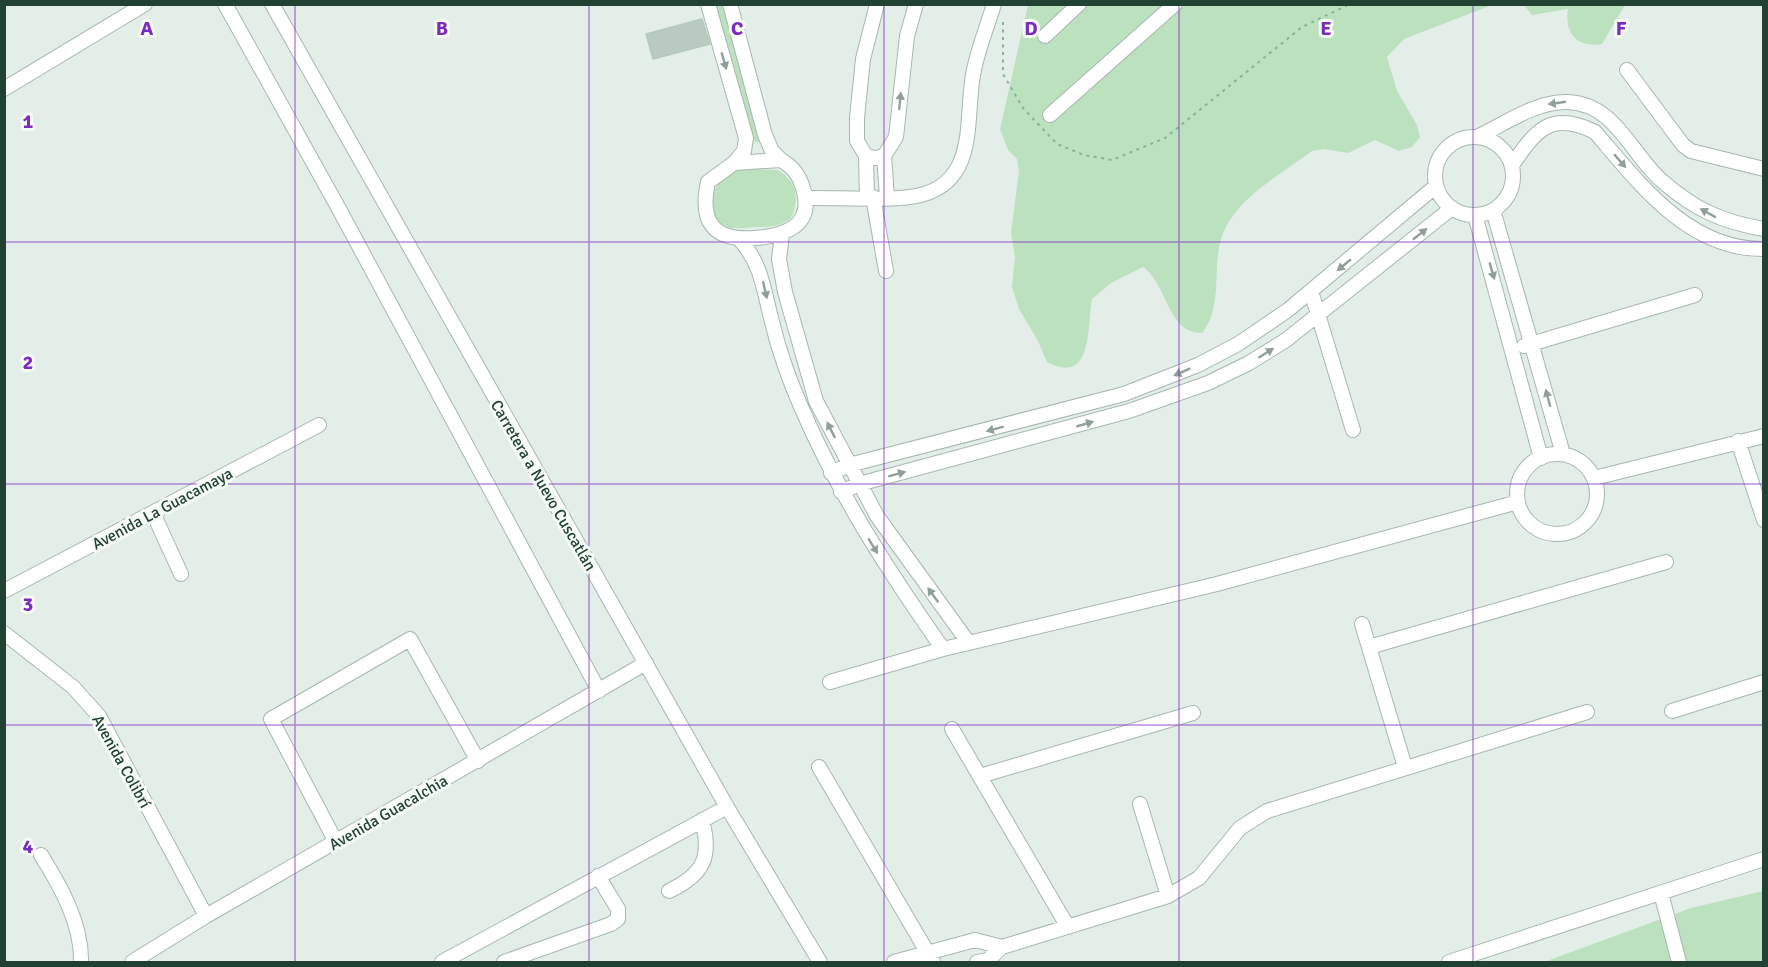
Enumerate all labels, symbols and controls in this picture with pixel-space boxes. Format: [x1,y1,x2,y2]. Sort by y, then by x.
text: A [141,16,154,41]
text: B [436,16,448,41]
text: C [731,16,743,41]
text: D [1024,16,1038,41]
text: E [1320,16,1332,41]
text: F [1616,16,1627,41]
one-way arrow [720,52,729,70]
one-way arrow [895,92,905,111]
one-way arrow [1547,99,1566,108]
text: 1 [23,109,34,134]
one-way arrow [1613,153,1626,168]
one-way arrow [1699,208,1716,218]
one-way arrow [1412,227,1428,240]
one-way arrow [1336,259,1352,272]
one-way arrow [1487,262,1497,280]
one-way arrow [760,281,770,300]
one-way arrow [1258,347,1274,358]
text: 2 [23,350,33,375]
one-way arrow [1173,368,1190,377]
one-way arrow [1542,389,1552,407]
street label: Carretera a Nuevo Cuscatlán [486,397,600,574]
one-way arrow [1076,419,1094,428]
one-way arrow [826,421,836,438]
one-way arrow [986,425,1004,434]
street label: Avenida La Guacamaya [89,463,236,554]
one-way arrow [888,469,906,479]
one-way arrow [867,538,878,554]
one-way arrow [927,588,939,604]
text: 3 [23,592,33,617]
street label: Avenida Colibrí [87,711,155,812]
street label: Avenida Guacalchia [326,771,451,855]
text: 4 [23,834,34,859]

